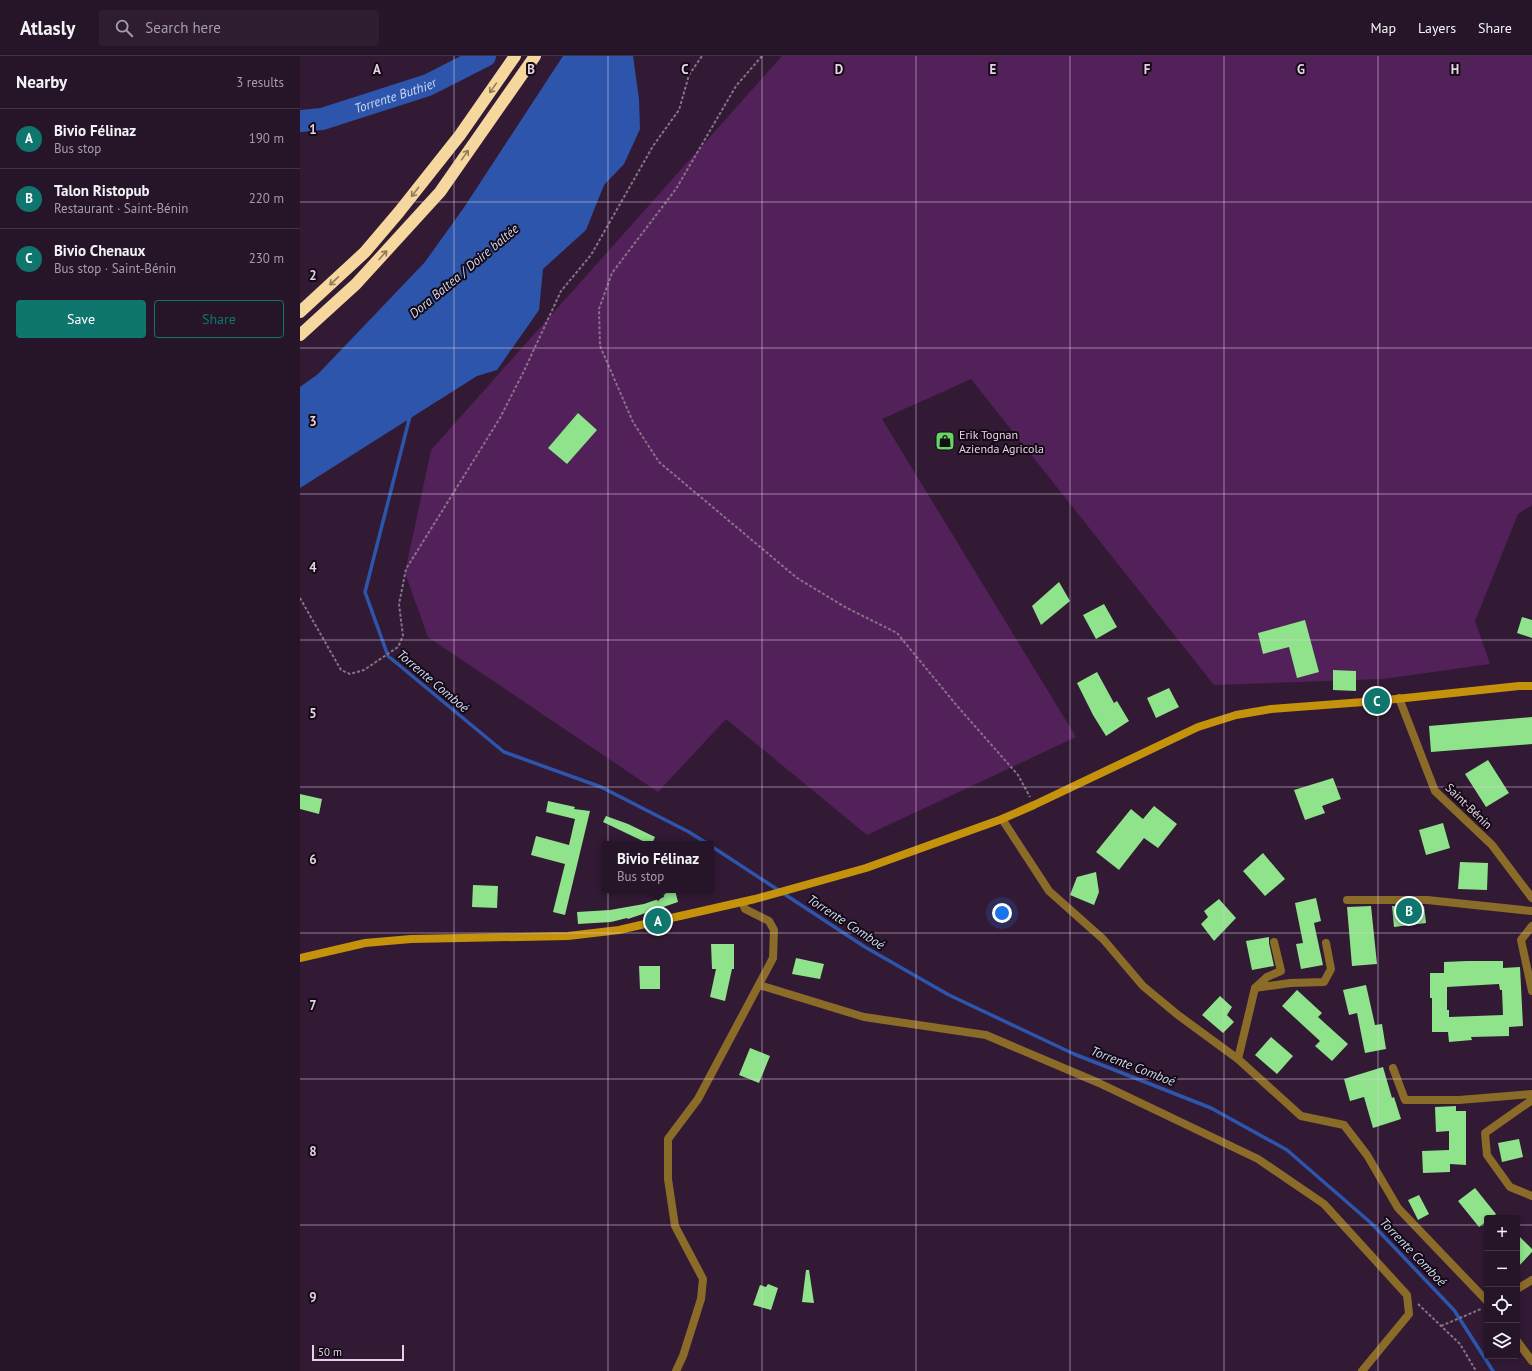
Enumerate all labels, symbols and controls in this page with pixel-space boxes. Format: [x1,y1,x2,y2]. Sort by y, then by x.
search box [99,10,379,46]
text: Atlasly [20,16,75,40]
icon: search [113,17,135,39]
text: Search here [145,18,221,37]
text: Map [1370,19,1396,37]
text: Layers [1418,19,1456,37]
text: Share [1478,19,1512,37]
text: A [373,61,381,78]
text: B [527,61,535,78]
text: C [681,61,689,78]
text: D [835,61,843,78]
text: E [990,61,997,78]
text: F [1144,61,1151,78]
text: G [1297,61,1305,78]
text: H [1451,61,1459,78]
text: Nearby [16,71,67,93]
water label: Torrente Buthier [352,73,440,117]
text: 3 results [236,74,284,91]
one-way arrow [489,82,497,93]
text: Bivio Félinaz [54,121,136,140]
text: 1 [309,121,317,138]
text: A [25,130,33,147]
text: 190 m [249,130,284,147]
text: Bus stop [54,140,101,157]
one-way arrow [461,150,469,161]
text: Talon Ristopub [54,181,150,200]
one-way arrow [411,187,419,198]
text: B [25,190,33,207]
text: 220 m [249,190,284,207]
text: Restaurant · Saint-Bénin [54,200,188,217]
water label: Dora Baltea / Doire baltée [406,220,522,322]
text: Bivio Chenaux [54,241,146,260]
text: C [25,250,33,267]
text: 230 m [249,250,284,267]
one-way arrow [378,250,387,260]
text: Bus stop · Saint-Bénin [54,260,176,277]
text: 2 [309,267,317,284]
one-way arrow [329,277,339,286]
button: Save [16,300,146,338]
button: Share [154,300,284,338]
text: 3 [309,413,317,430]
place label: Erik Tognan Azienda Agricola [959,427,1044,456]
shop icon: Erik Tognan Azienda Agricola [934,430,956,452]
text: 4 [309,559,317,576]
water label: Torrente Comboé [393,646,473,716]
pin: C [1364,686,1390,716]
text: 5 [309,705,317,722]
street label: Saint-Bénin [1442,780,1496,832]
popup [602,841,714,893]
text: Bivio Félinaz [617,849,699,868]
text: 6 [309,851,317,868]
text: Bus stop [617,868,664,885]
water label: Torrente Comboé [804,891,888,953]
pin: B [1396,896,1422,926]
your location [992,903,1012,923]
pin: A [645,906,671,936]
text: 7 [309,997,317,1014]
water label: Torrente Comboé [1088,1042,1178,1090]
text: 8 [309,1143,317,1160]
water label: Torrente Comboé [1376,1214,1450,1290]
map controls [1484,1215,1520,1359]
button: + [1484,1215,1520,1251]
button: − [1484,1251,1520,1287]
button: locate [1484,1287,1520,1323]
text: 9 [309,1289,317,1306]
button: layers [1484,1323,1520,1359]
scale bar [312,1343,404,1362]
text: 50 m [318,1345,342,1359]

